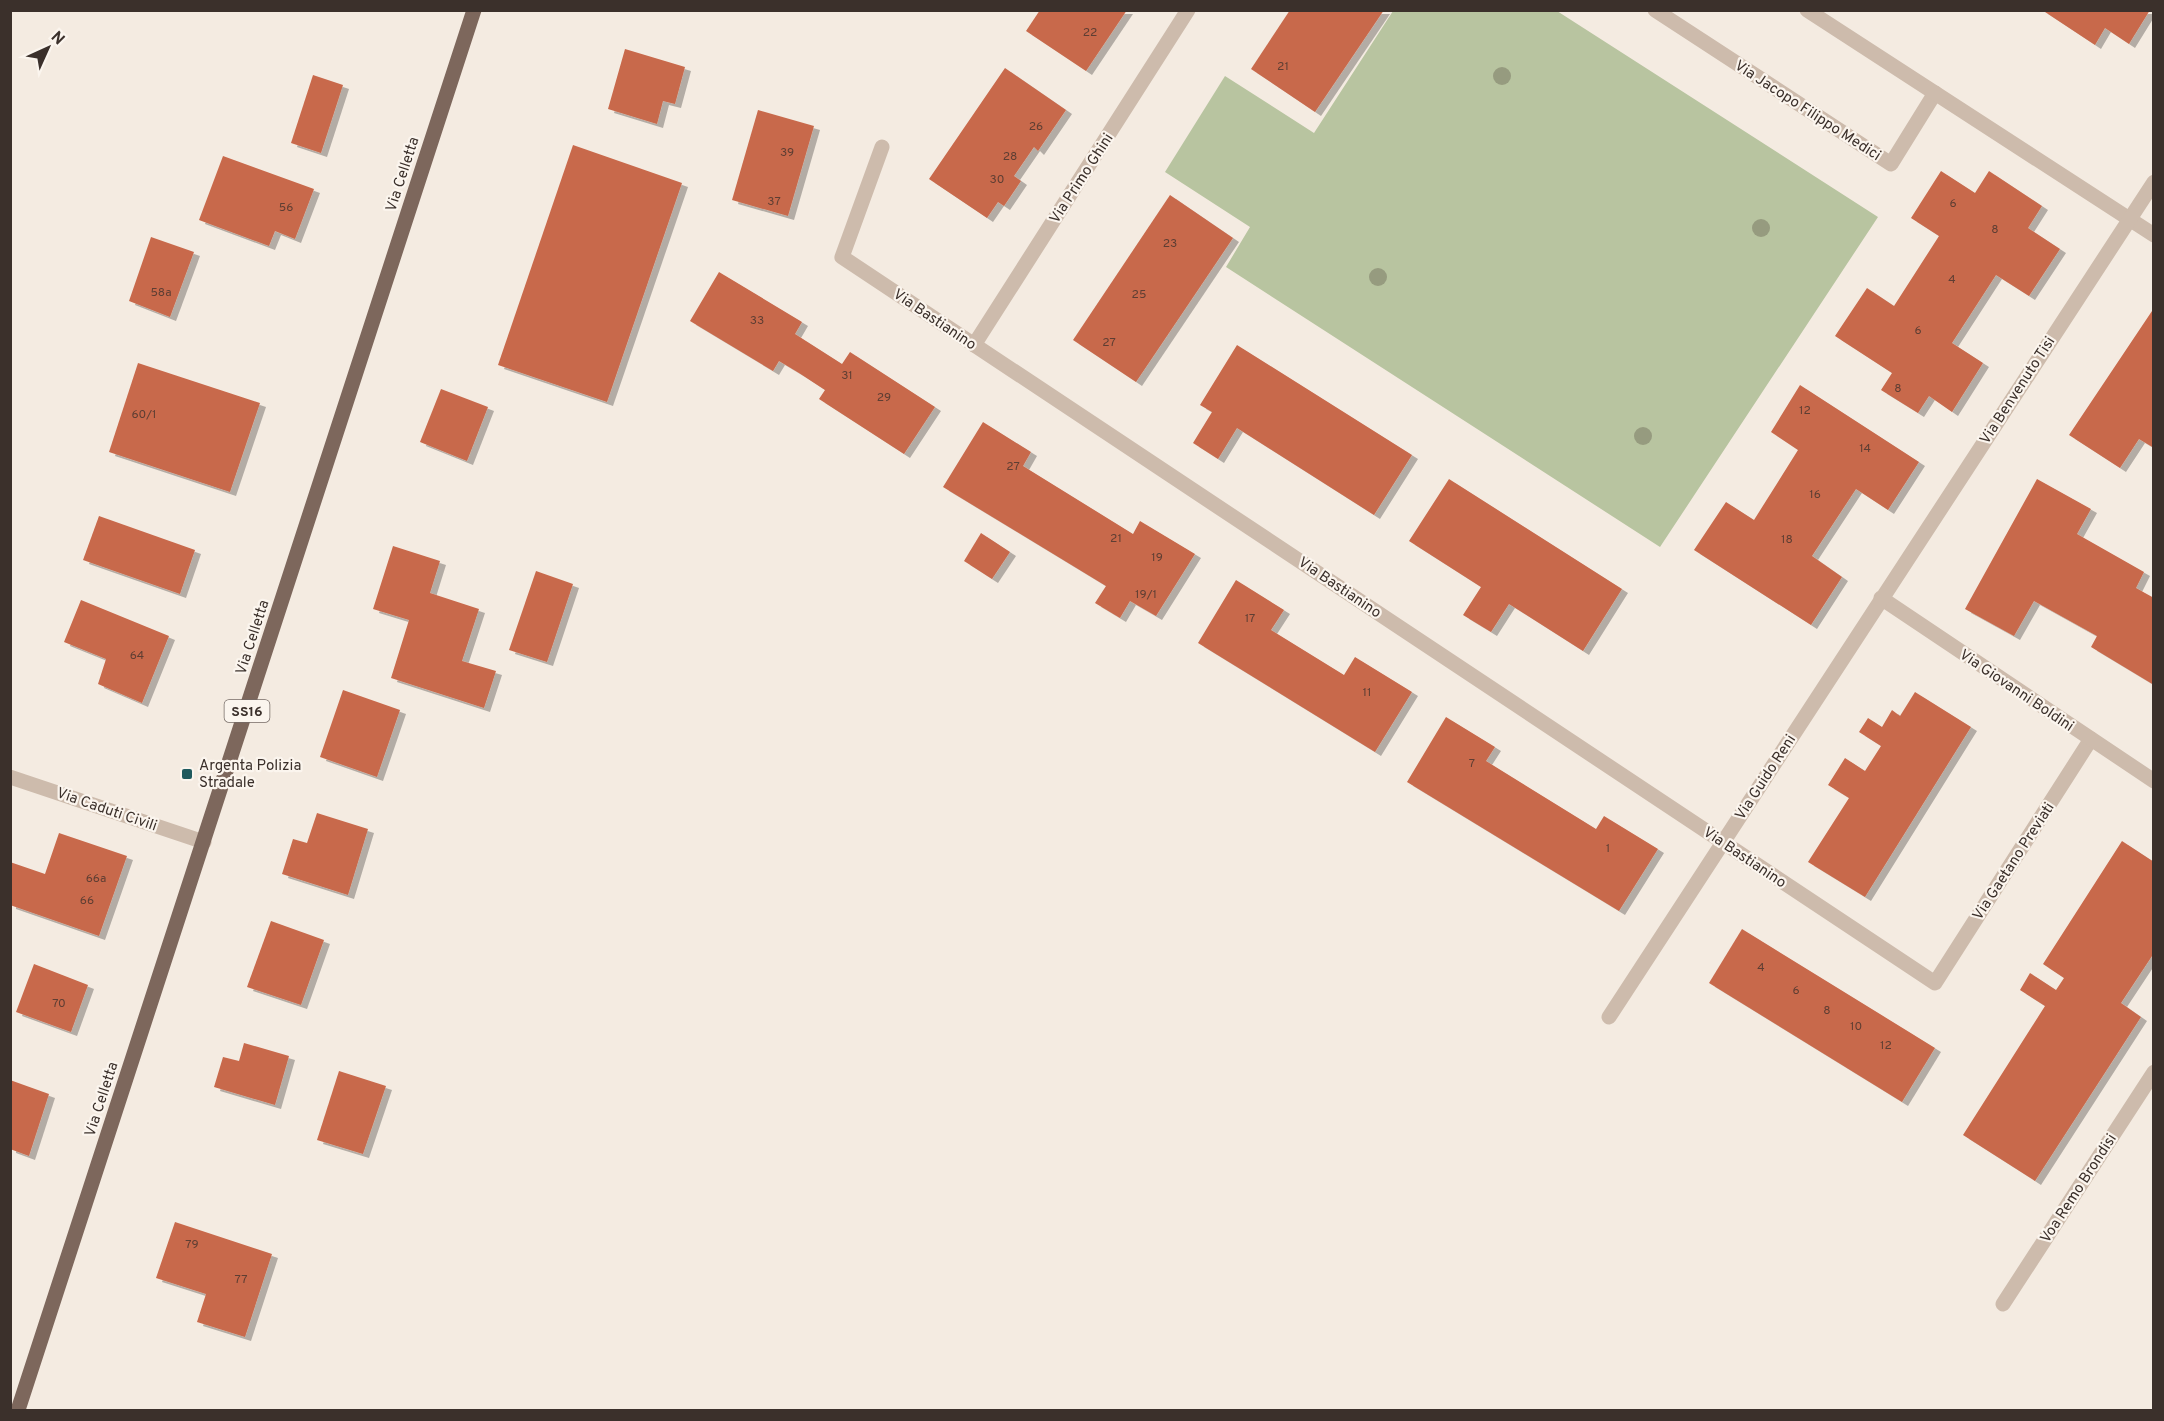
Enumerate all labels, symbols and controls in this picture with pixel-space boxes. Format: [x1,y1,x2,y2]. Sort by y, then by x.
north arrow [18,18,78,78]
house number: 22 [1083,25,1097,41]
text: N [46,28,68,50]
street label: Via Jacopo Filippo Medici [1730,57,1884,166]
house number: 21 [1277,59,1289,75]
house number: 26 [1029,119,1043,135]
street label: Via Primo Ghini [1046,130,1118,227]
street label: Via Celletta [382,135,424,214]
house number: 39 [780,145,794,161]
house number: 28 [1003,149,1017,165]
house number: 30 [990,172,1004,188]
house number: 37 [767,194,781,210]
house number: 6 [1949,196,1957,212]
house number: 56 [279,200,293,216]
house number: 8 [1991,222,1999,238]
house number: 23 [1163,236,1177,252]
house number: 4 [1948,272,1956,288]
house number: 58a [150,285,172,301]
street label: Via Bastianino [889,285,979,355]
house number: 25 [1132,287,1146,303]
house number: 33 [750,313,764,329]
house number: 6 [1914,323,1922,339]
street label: Via Benvenuto Tisi [1976,333,2060,448]
house number: 27 [1102,335,1116,351]
house number: 31 [841,368,853,384]
house number: 8 [1894,381,1902,397]
house number: 29 [877,390,891,406]
house number: 12 [1799,403,1811,419]
house number: 60/1 [131,407,157,423]
house number: 14 [1859,441,1871,457]
house number: 27 [1006,459,1020,475]
house number: 16 [1809,487,1821,503]
house number: 21 [1110,531,1122,547]
house number: 18 [1781,532,1793,548]
house number: 19 [1151,550,1163,566]
street label: Via Bastianino [1294,553,1384,623]
house number: 19/1 [1135,587,1157,603]
street label: Via Celletta [232,598,274,677]
house number: 17 [1245,611,1255,627]
street label: Via Giovanni Boldini [1955,646,2077,737]
house number: 64 [130,648,144,664]
house number: 11 [1363,685,1371,701]
road number: SS16 [224,700,270,722]
street label: Via Guido Reni [1732,732,1801,824]
house number: 7 [1469,756,1475,772]
place label: Argenta Polizia Stradale [199,757,301,793]
marker: Argenta Polizia Stradale [180,767,194,781]
street label: Via Caduti Civili [54,784,159,837]
street label: Via Gaetano Previati [1969,799,2059,924]
street label: Via Bastianino [1699,823,1789,893]
house number: 1 [1606,841,1610,857]
house number: 66a [86,871,106,887]
house number: 66 [80,893,94,909]
house number: 4 [1757,960,1765,976]
house number: 6 [1792,983,1800,999]
house number: 70 [52,996,66,1012]
house number: 8 [1823,1003,1831,1019]
house number: 10 [1850,1019,1862,1035]
house number: 12 [1880,1038,1892,1054]
street label: Via Celletta [81,1060,123,1139]
street label: Voa Remo Brondisi [2037,1131,2122,1247]
house number: 79 [185,1237,199,1253]
house number: 77 [235,1272,247,1288]

